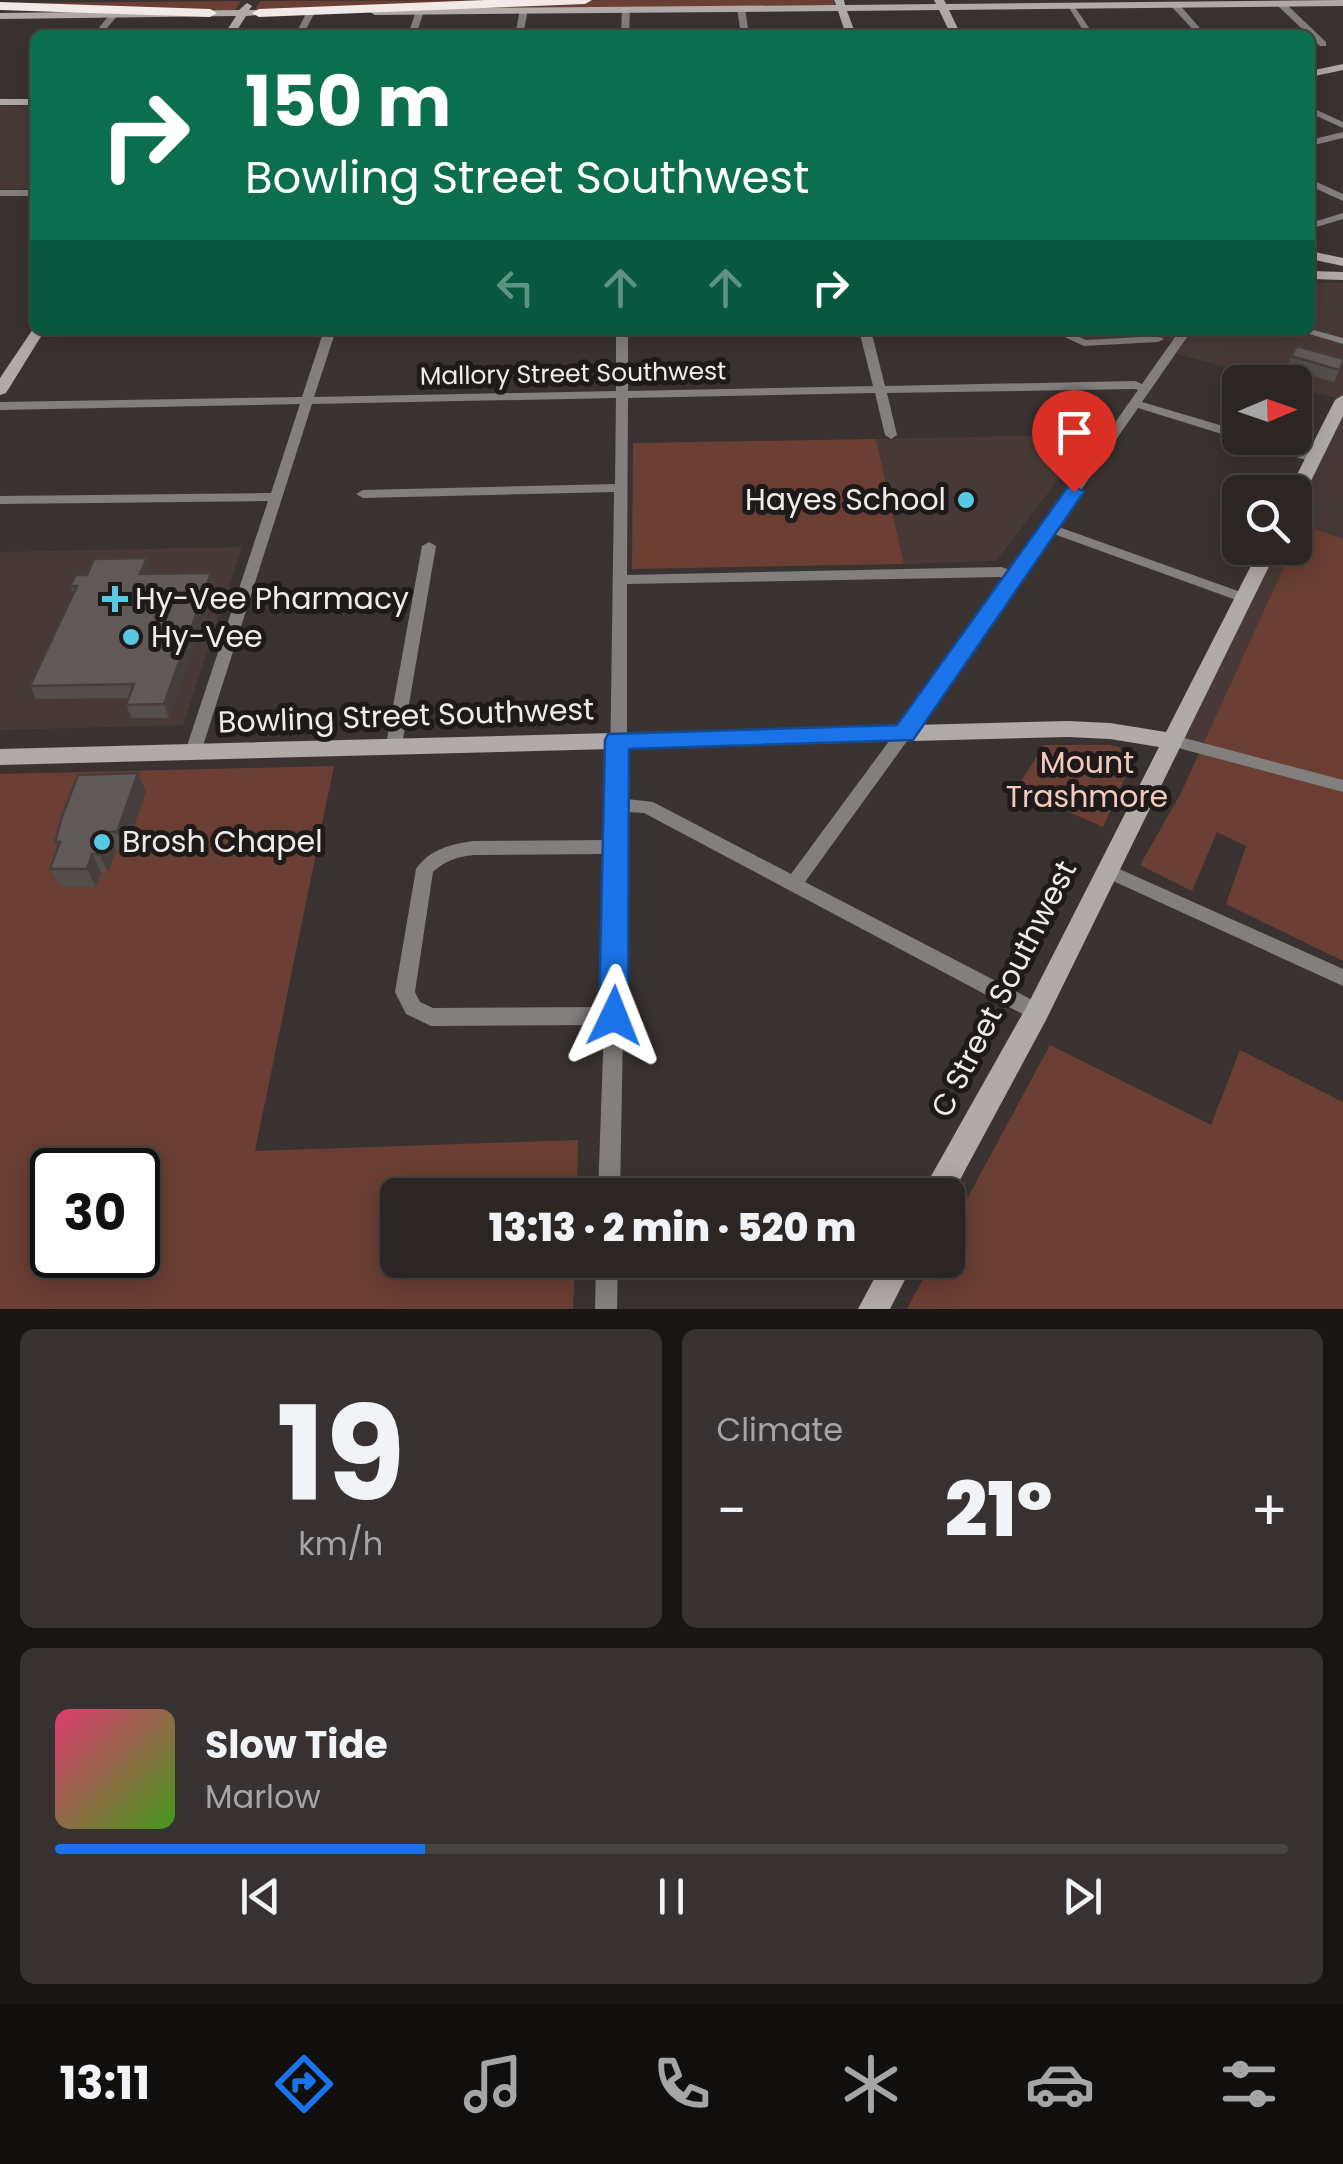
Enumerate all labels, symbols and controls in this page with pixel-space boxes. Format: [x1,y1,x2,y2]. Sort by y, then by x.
text: 150 m [245,52,451,151]
icon: right [80,70,210,200]
text: Bowling Street Southwest [245,146,809,209]
icon: left [488,260,543,315]
icon: ahead [593,260,648,315]
icon: ahead [698,260,753,315]
icon: right [803,260,858,315]
street label: Mallory Street Southwest [419,353,727,394]
north arrow [1222,365,1312,455]
map controls [1222,365,1312,565]
pin [1032,390,1117,493]
icon: arrive [1047,405,1102,460]
button: search [1222,475,1312,565]
place label: Hayes School [745,478,946,521]
marker: Hayes School [955,489,977,511]
place label: Hy-Vee Pharmacy [135,577,409,620]
marker: Hy-Vee Pharmacy [104,588,126,610]
place label: Hy-Vee [151,615,263,658]
marker: Hy-Vee [120,626,142,648]
street label: Bowling Street Southwest [217,687,595,744]
park label: Mount Trashmore [1006,741,1168,818]
place label: Brosh Chapel [122,820,323,863]
marker: Brosh Chapel [91,831,113,853]
street label: C Street Southwest [920,853,1087,1125]
position arrow [562,964,666,1068]
speed limit sign: 30 [30,1148,160,1278]
text: 13:13 · 2 min · 520 m [489,1201,856,1254]
text: 19 [276,1363,405,1546]
text: Climate [717,1407,843,1452]
text: 21° [945,1457,1052,1562]
text: − [717,1472,747,1549]
text: + [1250,1472,1288,1549]
text: km/h [298,1521,383,1566]
text: Slow Tide [205,1718,388,1771]
text: Marlow [205,1774,321,1819]
icon: previous [233,1869,288,1924]
icon: pause [644,1869,699,1924]
icon: next [1055,1869,1110,1924]
icon: directions [269,2049,339,2119]
icon: music [458,2049,528,2119]
icon: phone [647,2049,717,2119]
icon: climate [836,2049,906,2119]
icon: car [1025,2049,1095,2119]
icon: filters [1214,2049,1284,2119]
text: 13:11 [59,2052,150,2115]

